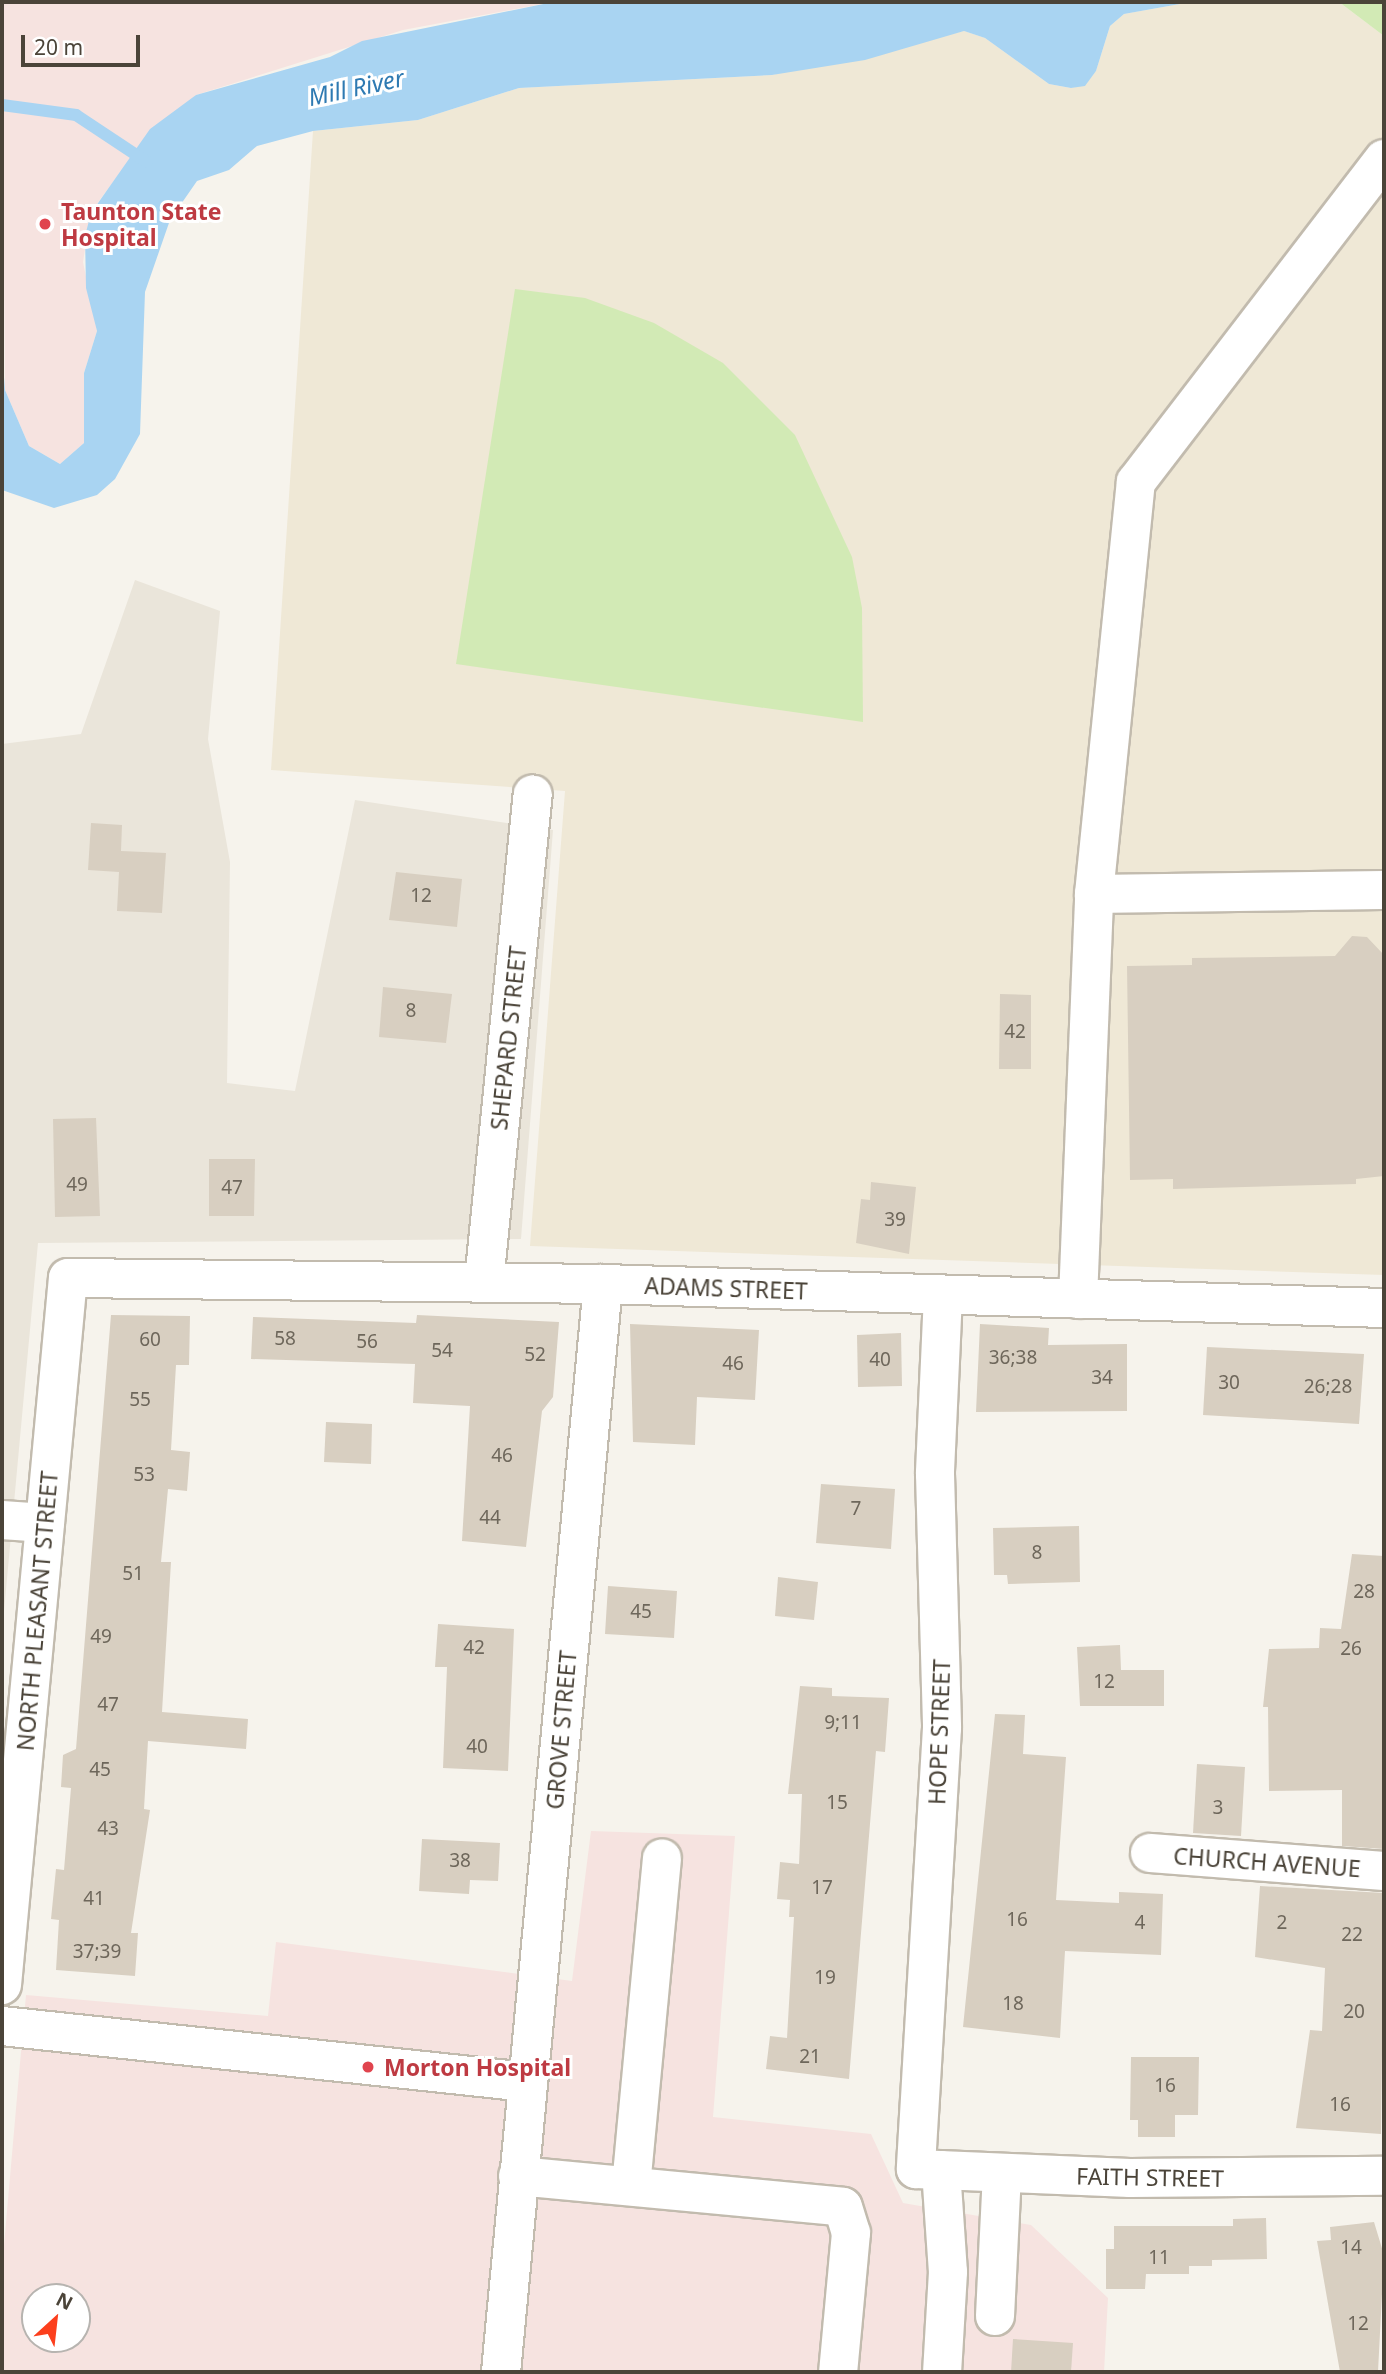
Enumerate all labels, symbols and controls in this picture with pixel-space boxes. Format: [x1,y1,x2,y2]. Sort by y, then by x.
scale bar [24,21,144,65]
text: 20 m [34,33,83,61]
water label: Mill River [305,63,407,111]
place label: Taunton State Hospital [61,197,222,251]
marker: Taunton State Hospital [35,214,55,234]
house number: 12 [410,885,432,907]
street label: SHEPARD STREET [485,945,531,1131]
house number: 8 [406,1000,416,1022]
house number: 42 [1004,1021,1026,1043]
house number: 49 [66,1174,88,1196]
house number: 47 [221,1177,243,1199]
house number: 39 [884,1209,906,1231]
street label: ADAMS STREET [644,1271,808,1305]
house number: 58 [274,1328,296,1350]
house number: 60 [139,1329,161,1351]
house number: 56 [356,1331,378,1353]
house number: 54 [431,1340,453,1362]
house number: 52 [524,1344,546,1366]
house number: 36;38 [989,1347,1037,1369]
house number: 40 [869,1349,891,1371]
house number: 46 [722,1353,744,1375]
house number: 34 [1091,1367,1113,1389]
house number: 30 [1218,1372,1240,1394]
house number: 26;28 [1304,1376,1352,1398]
house number: 55 [129,1389,151,1411]
house number: 46 [491,1445,513,1467]
house number: 53 [133,1464,155,1486]
street label: NORTH PLEASANT STREET [11,1470,63,1752]
house number: 7 [851,1498,861,1520]
house number: 44 [479,1507,501,1529]
house number: 8 [1032,1542,1042,1564]
house number: 51 [122,1563,144,1585]
house number: 28 [1353,1581,1375,1603]
house number: 45 [630,1601,652,1623]
house number: 49 [90,1626,112,1648]
house number: 42 [463,1637,485,1659]
house number: 26 [1340,1638,1362,1660]
street label: GROVE STREET [540,1649,582,1811]
street label: HOPE STREET [923,1659,955,1805]
house number: 12 [1093,1671,1115,1693]
house number: 47 [97,1694,119,1716]
house number: 9;11 [824,1712,862,1734]
house number: 40 [466,1736,488,1758]
house number: 45 [89,1759,111,1781]
house number: 15 [826,1792,848,1814]
house number: 3 [1213,1797,1223,1819]
house number: 43 [97,1818,119,1840]
street label: CHURCH AVENUE [1172,1842,1362,1882]
house number: 38 [449,1850,471,1872]
house number: 17 [811,1877,833,1899]
house number: 41 [83,1888,105,1910]
house number: 16 [1006,1909,1028,1931]
house number: 4 [1135,1912,1145,1934]
house number: 2 [1277,1912,1287,1934]
house number: 22 [1341,1924,1363,1946]
house number: 37;39 [73,1941,121,1963]
house number: 19 [814,1967,836,1989]
house number: 18 [1002,1993,1024,2015]
house number: 20 [1343,2001,1365,2023]
house number: 21 [799,2046,821,2068]
place label: Morton Hospital [384,2053,571,2081]
marker: Morton Hospital [358,2057,378,2077]
house number: 16 [1154,2075,1176,2097]
house number: 16 [1329,2094,1351,2116]
street label: FAITH STREET [1076,2162,1224,2192]
house number: 14 [1340,2237,1362,2259]
house number: 11 [1148,2247,1170,2269]
north arrow [21,2283,91,2353]
text: N [52,2286,77,2316]
house number: 12 [1347,2313,1369,2335]

